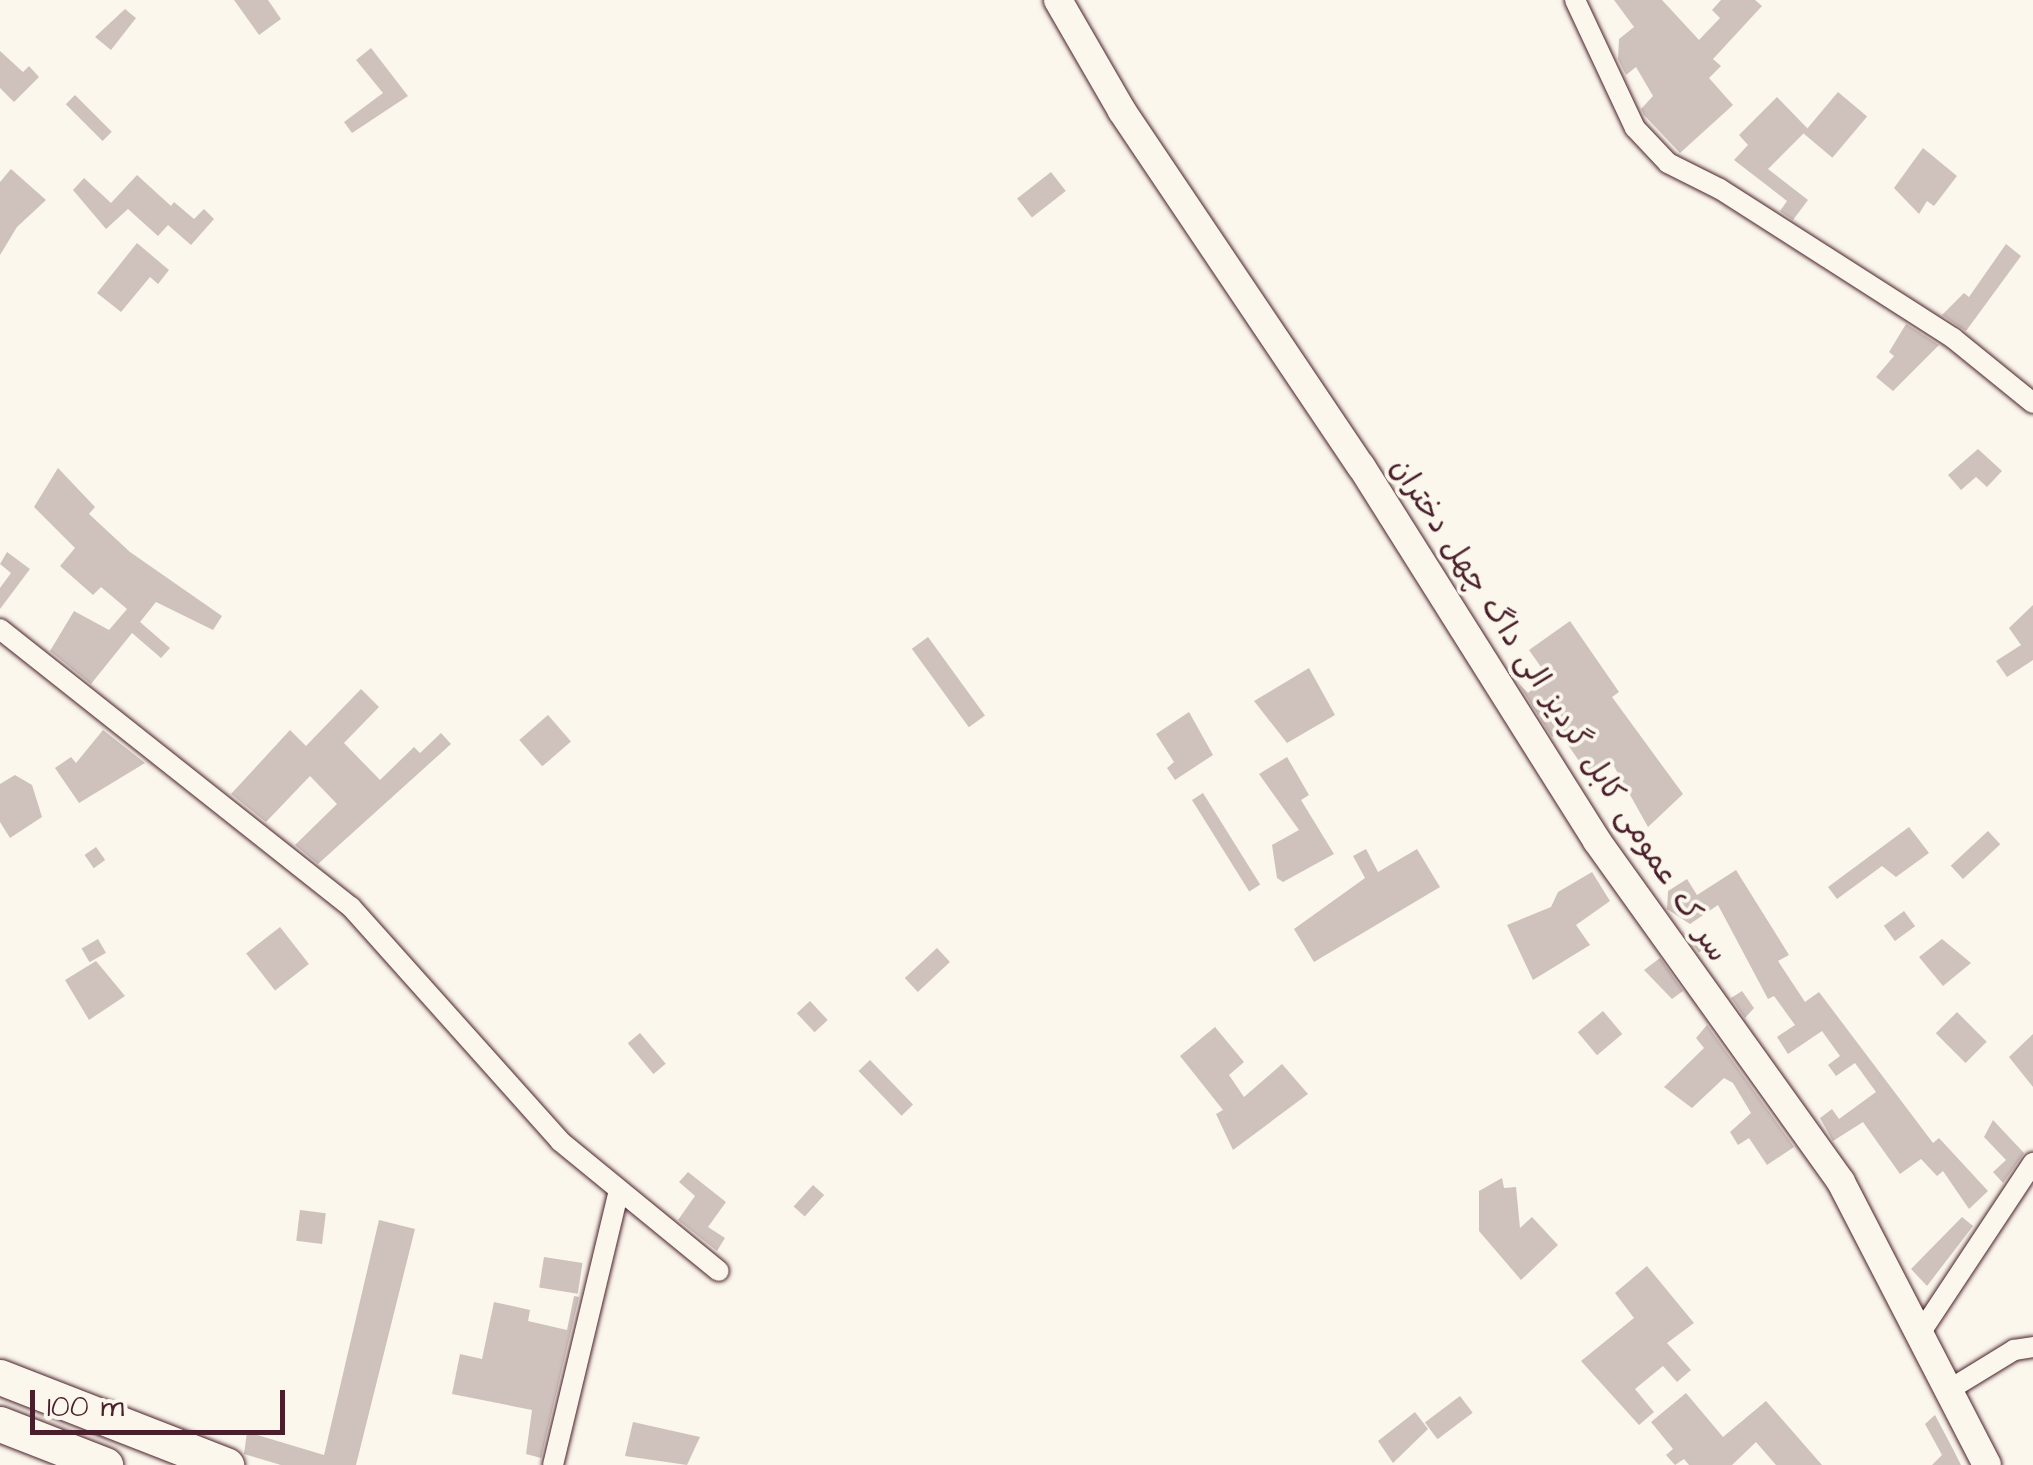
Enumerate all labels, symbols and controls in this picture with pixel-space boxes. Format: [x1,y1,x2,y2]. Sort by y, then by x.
street label: سر ک عمومی کابل گردیز الی داگ چهل دختران [1382,451,1736,969]
scale bar [35,1370,290,1432]
text: 100 m [47,1386,124,1428]

